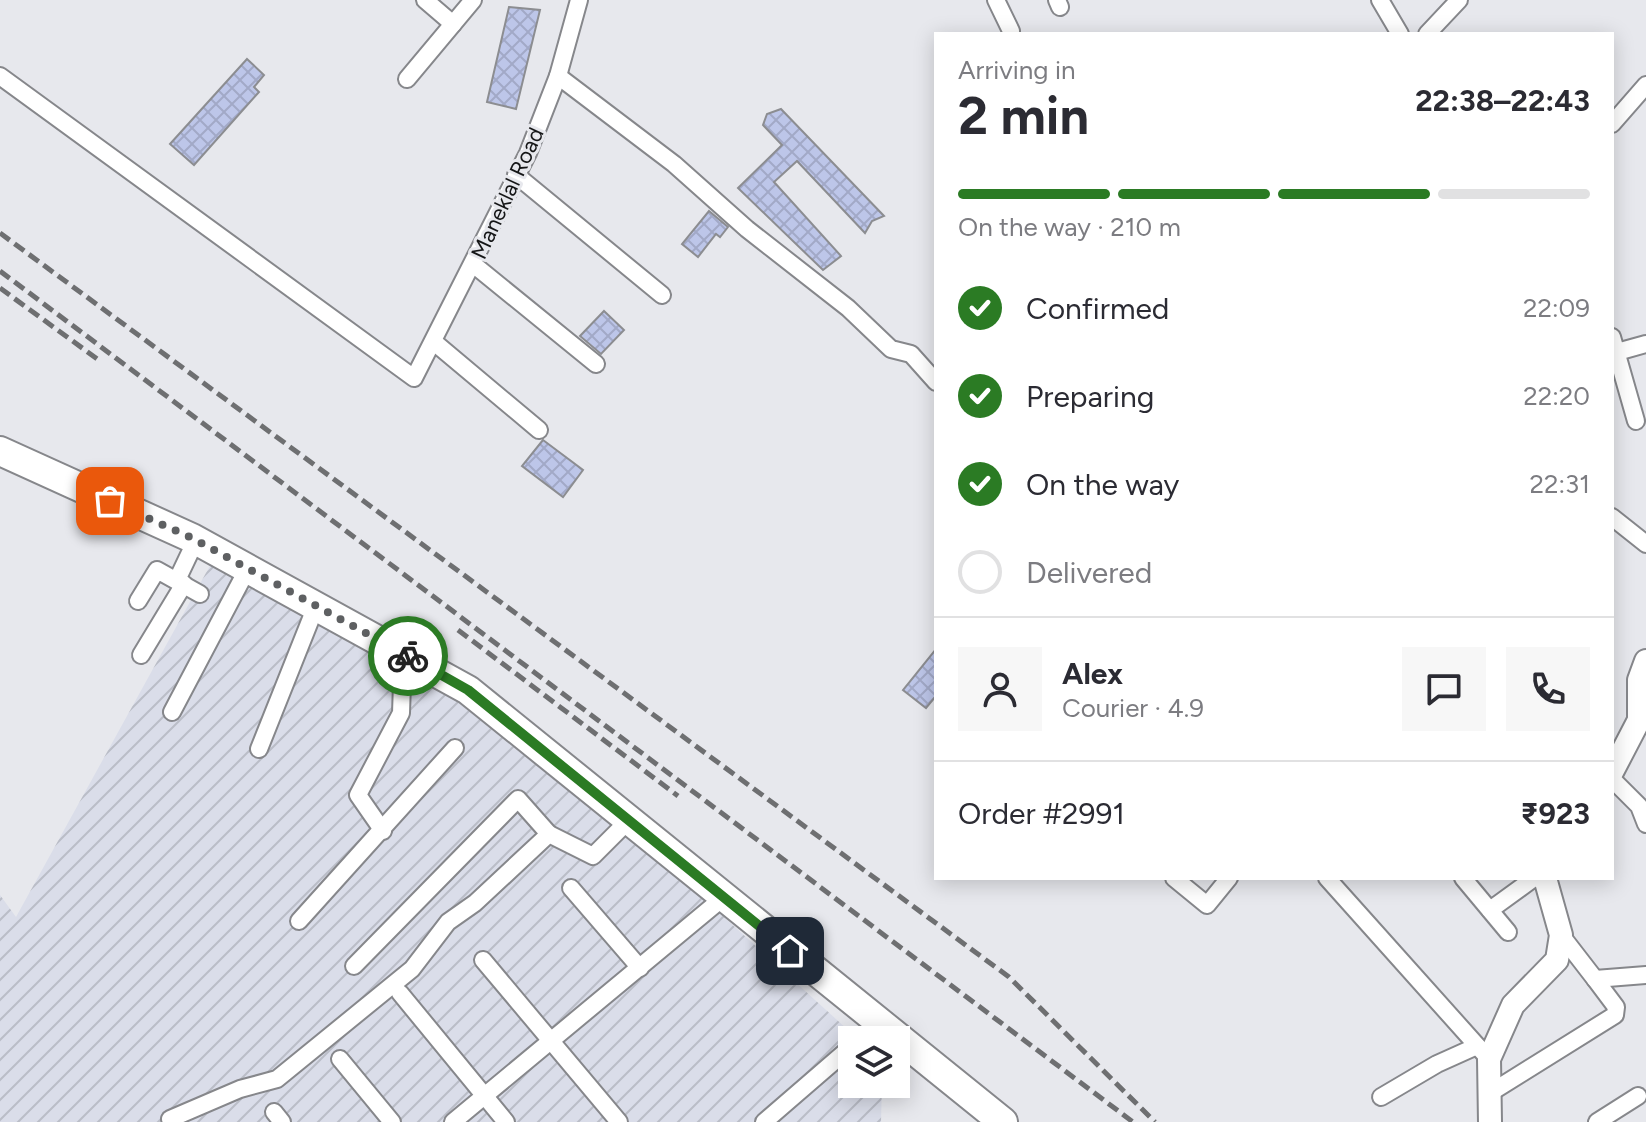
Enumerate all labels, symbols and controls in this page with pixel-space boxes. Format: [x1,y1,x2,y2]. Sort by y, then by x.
text: Arriving in [958,54,1076,86]
text: 22:38–22:43 [1415,82,1590,119]
text: 2 min [958,85,1089,147]
street label: Maneklal Road [465,123,550,263]
text: On the way · 210 m [958,211,1181,243]
icon: check [958,286,1002,330]
text: Confirmed [1026,290,1169,327]
text: 22:09 [1523,292,1590,324]
icon: check [958,374,1002,418]
text: Preparing [1026,378,1154,415]
text: 22:20 [1523,380,1590,412]
icon: check [958,462,1002,506]
text: On the way [1026,466,1179,503]
pin [76,467,144,535]
text: 22:31 [1529,468,1590,500]
icon: bag [88,479,132,523]
text: Delivered [1026,554,1152,591]
courier [368,616,448,696]
icon: bike [386,634,430,678]
button: person [958,647,1042,731]
button: chat [1402,647,1486,731]
button: phone [1506,647,1590,731]
text: Alex [1062,655,1123,692]
text: Courier · 4.9 [1062,692,1204,724]
text: Order #2991 [958,795,1125,832]
text: ₹923 [1521,795,1590,832]
pin [756,917,824,985]
icon: home [768,929,812,973]
map controls [838,1026,910,1098]
button: layers [838,1026,910,1098]

